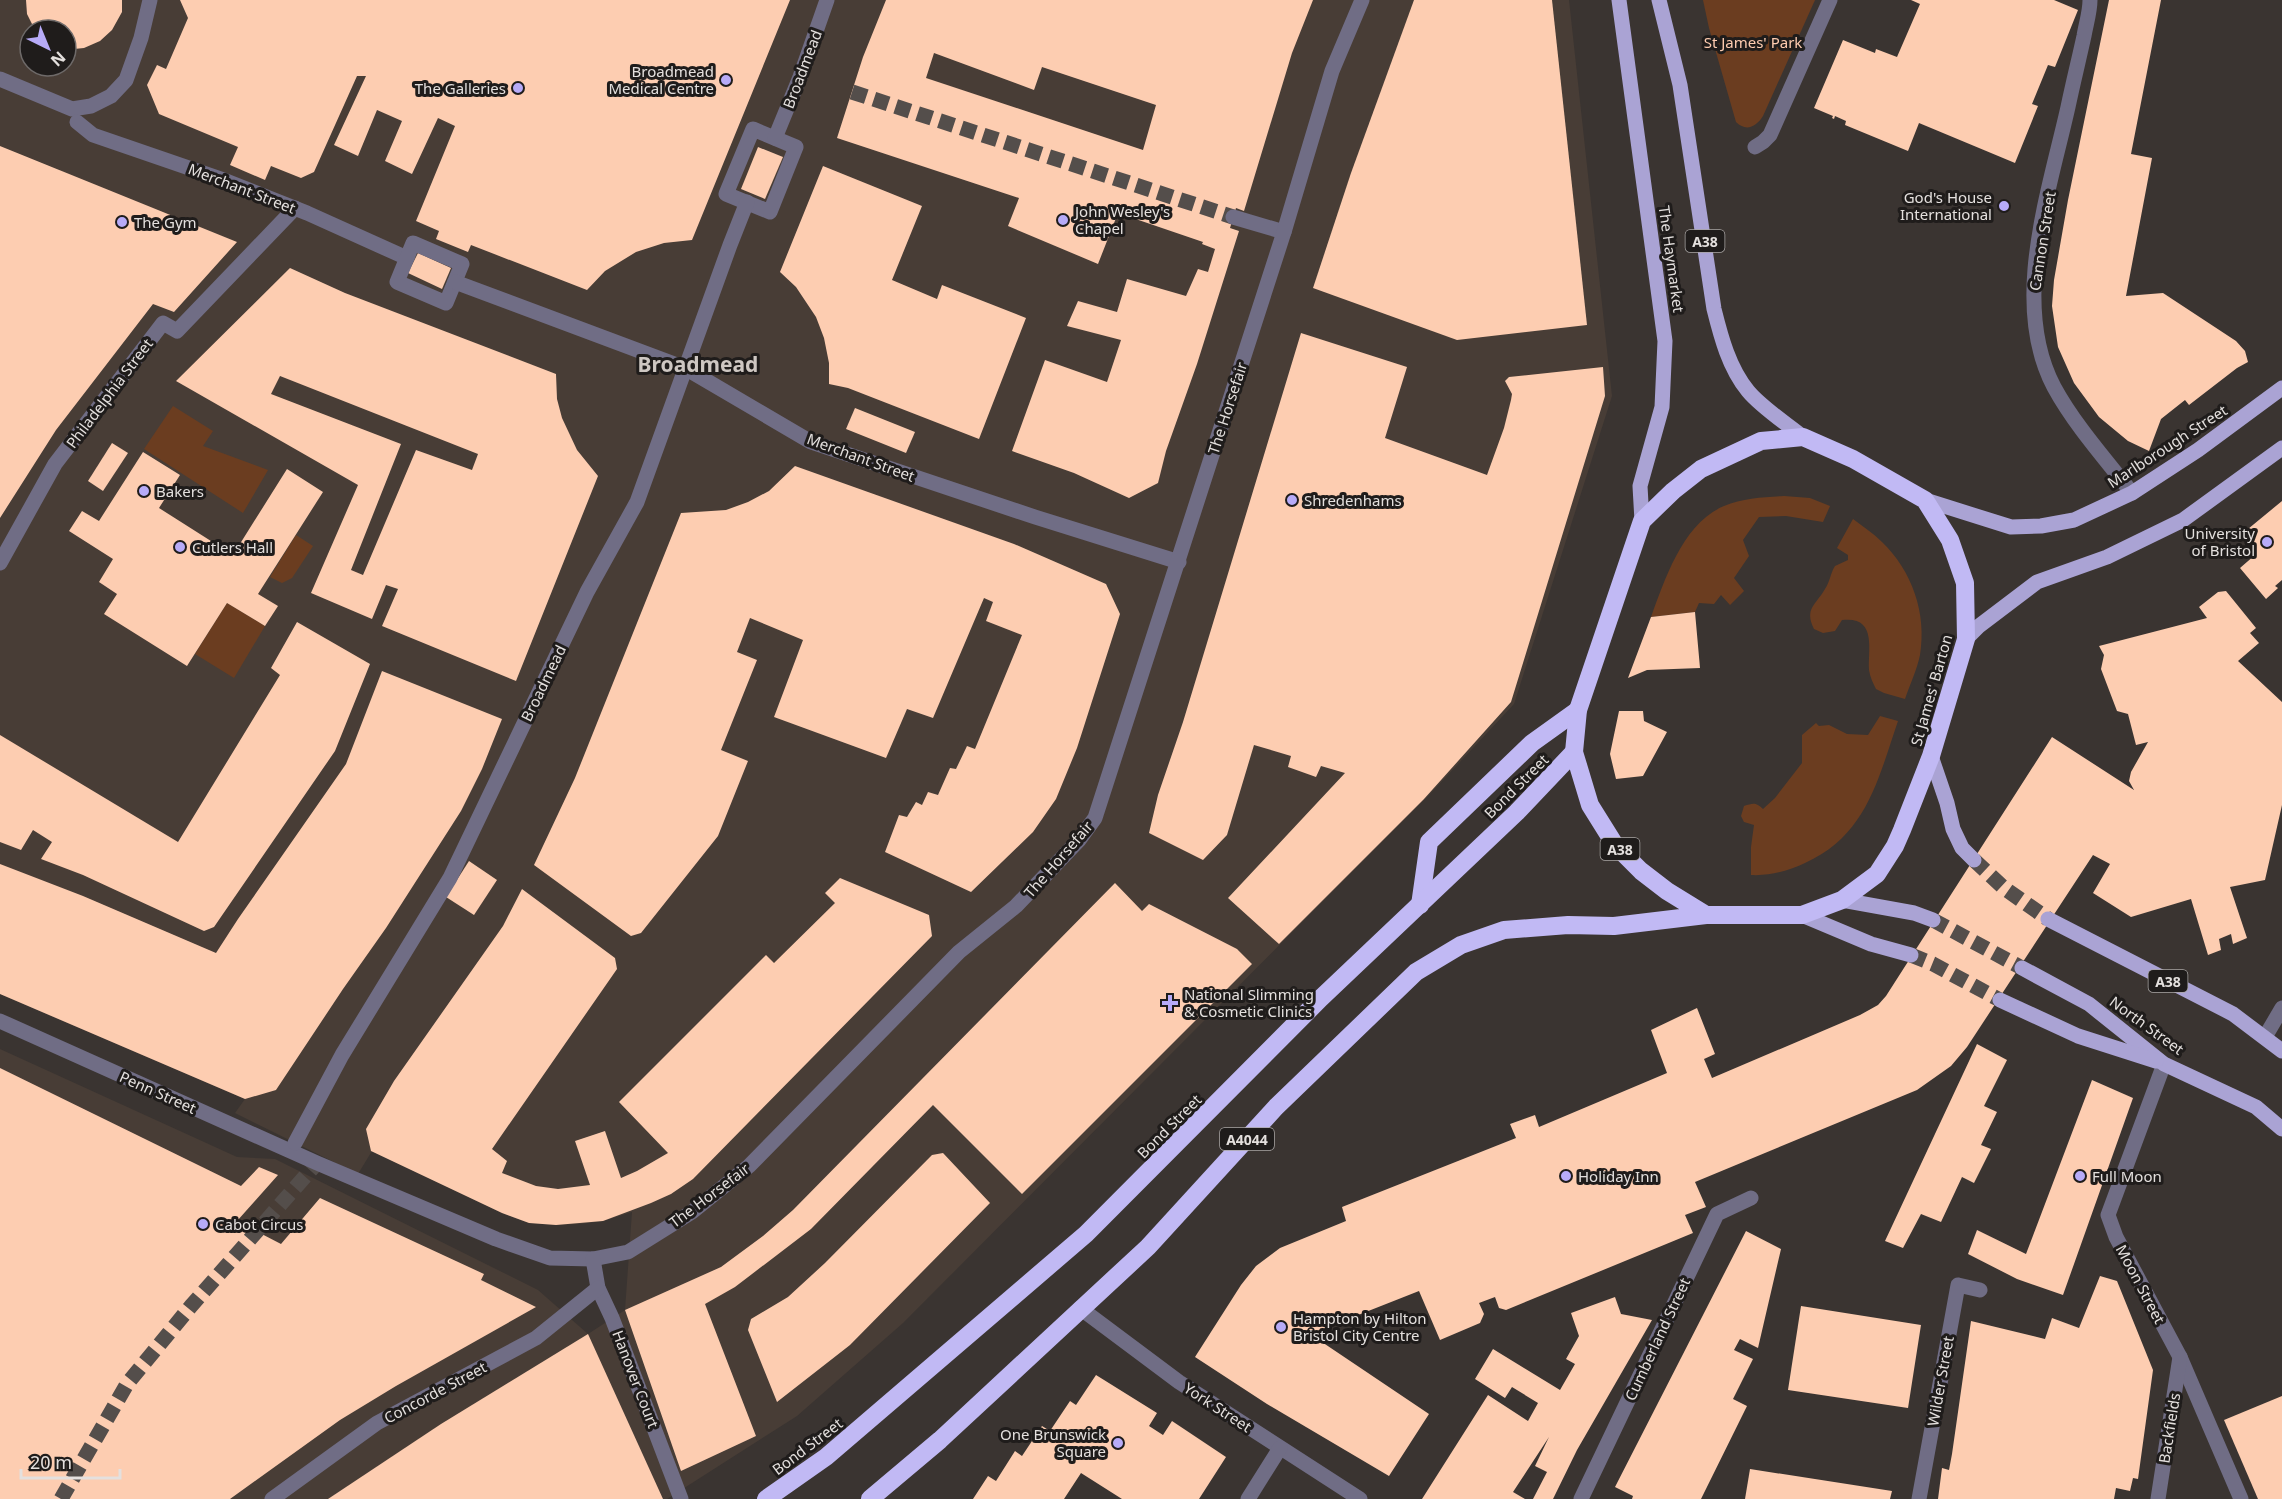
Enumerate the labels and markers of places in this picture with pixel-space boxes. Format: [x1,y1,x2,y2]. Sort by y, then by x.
place label: Broadmead Medical Centre [608,61,714,98]
marker: Broadmead Medical Centre [719,73,733,87]
place label: The Galleries [415,78,506,98]
marker: The Galleries [511,81,525,95]
place label: God's House International [1900,187,1992,224]
marker: God's House International [1997,199,2011,213]
place label: John Wesley's Chapel [1073,201,1170,238]
place label: The Gym [134,212,197,232]
marker: John Wesley's Chapel [1056,213,1070,227]
marker: The Gym [115,215,129,229]
place label: Bakers [156,481,204,501]
marker: Bakers [137,484,151,498]
place label: Shredenhams [1304,490,1402,510]
marker: Shredenhams [1285,493,1299,507]
place label: University of Bristol [2184,523,2255,560]
marker: University of Bristol [2260,535,2274,549]
place label: Cutlers Hall [192,537,273,557]
marker: Cutlers Hall [173,540,187,554]
place label: National Slimming & Cosmetic Clinics [1184,984,1314,1021]
marker: National Slimming & Cosmetic Clinics [1161,994,1179,1012]
place label: Holiday Inn [1578,1166,1659,1186]
place label: Full Moon [2092,1166,2162,1186]
marker: Holiday Inn [1559,1169,1573,1183]
marker: Full Moon [2073,1169,2087,1183]
place label: Cabot Circus [215,1214,303,1234]
marker: Cabot Circus [196,1217,210,1231]
place label: Hampton by Hilton Bristol City Centre [1293,1308,1427,1345]
marker: Hampton by Hilton Bristol City Centre [1274,1320,1288,1334]
place label: One Brunswick Square [1000,1424,1106,1461]
marker: One Brunswick Square [1111,1436,1125,1450]

